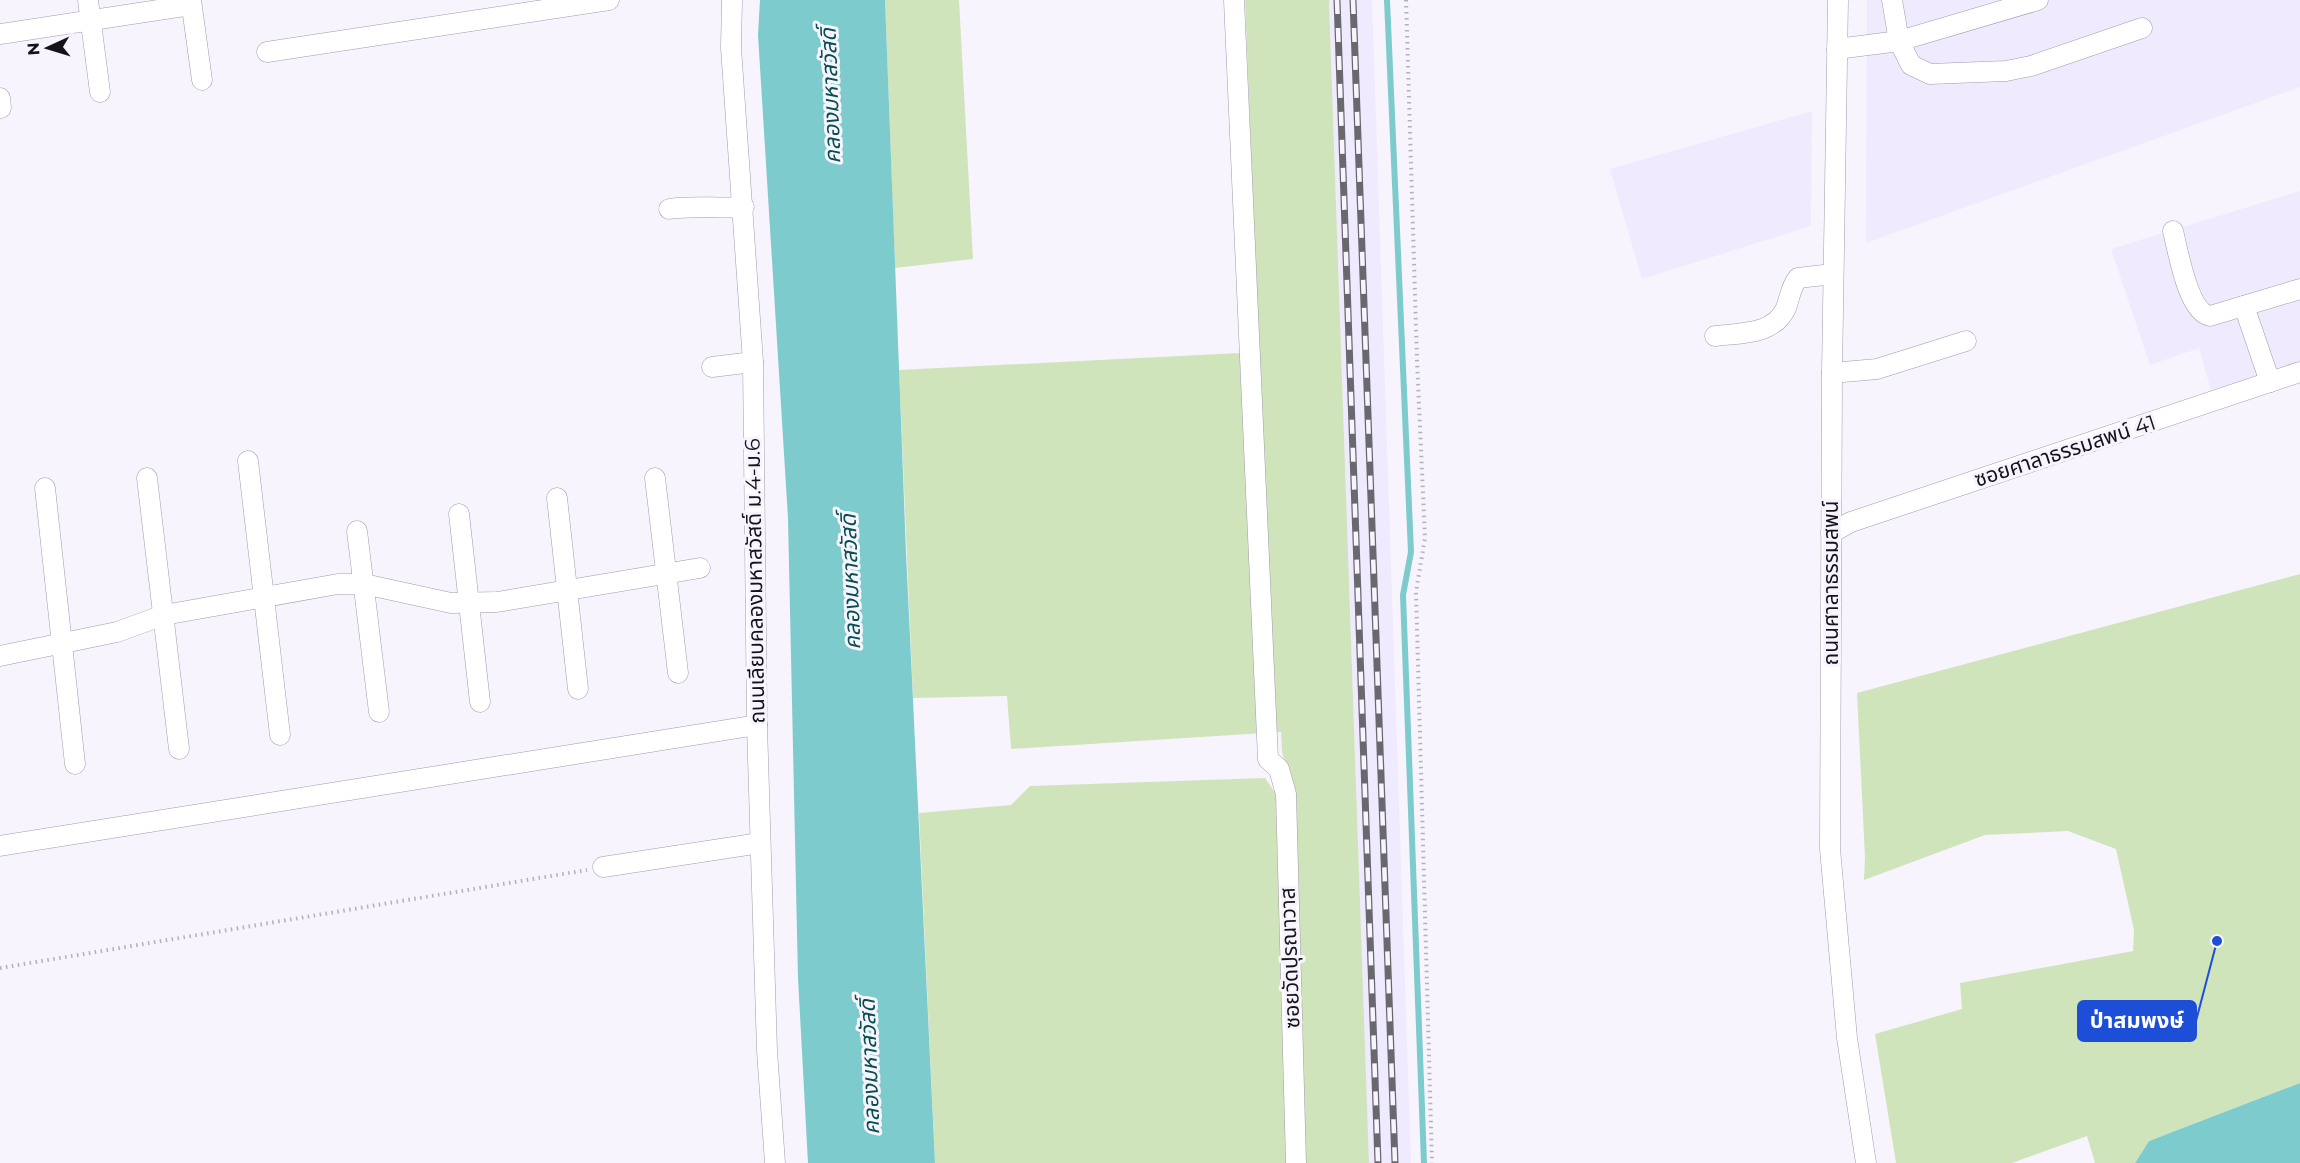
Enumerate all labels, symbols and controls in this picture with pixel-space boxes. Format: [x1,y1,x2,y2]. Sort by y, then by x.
north arrow [18,18,78,78]
water label: คลองมหาสวัสดิ์ [814,22,846,164]
text: N [24,42,43,56]
street label: ซอยศาลาธรรมสพน์ 41 [1971,409,2159,492]
street label: ถนนเลียบคลองมหาสวัสดิ์ ม.4-ม.6 [740,438,769,724]
street label: ถนนศาลาธรรมสพน์ [1818,501,1843,665]
water label: คลองมหาสวัสดิ์ [834,508,866,650]
street label: ซอยวัดปุรณาวาส [1275,887,1305,1029]
water label: คลองมหาสวัสดิ์ [853,993,885,1135]
callout: ป่าสมพงษ์ [2078,1001,2196,1041]
text: ป่าสมพงษ์ [2090,1007,2184,1034]

